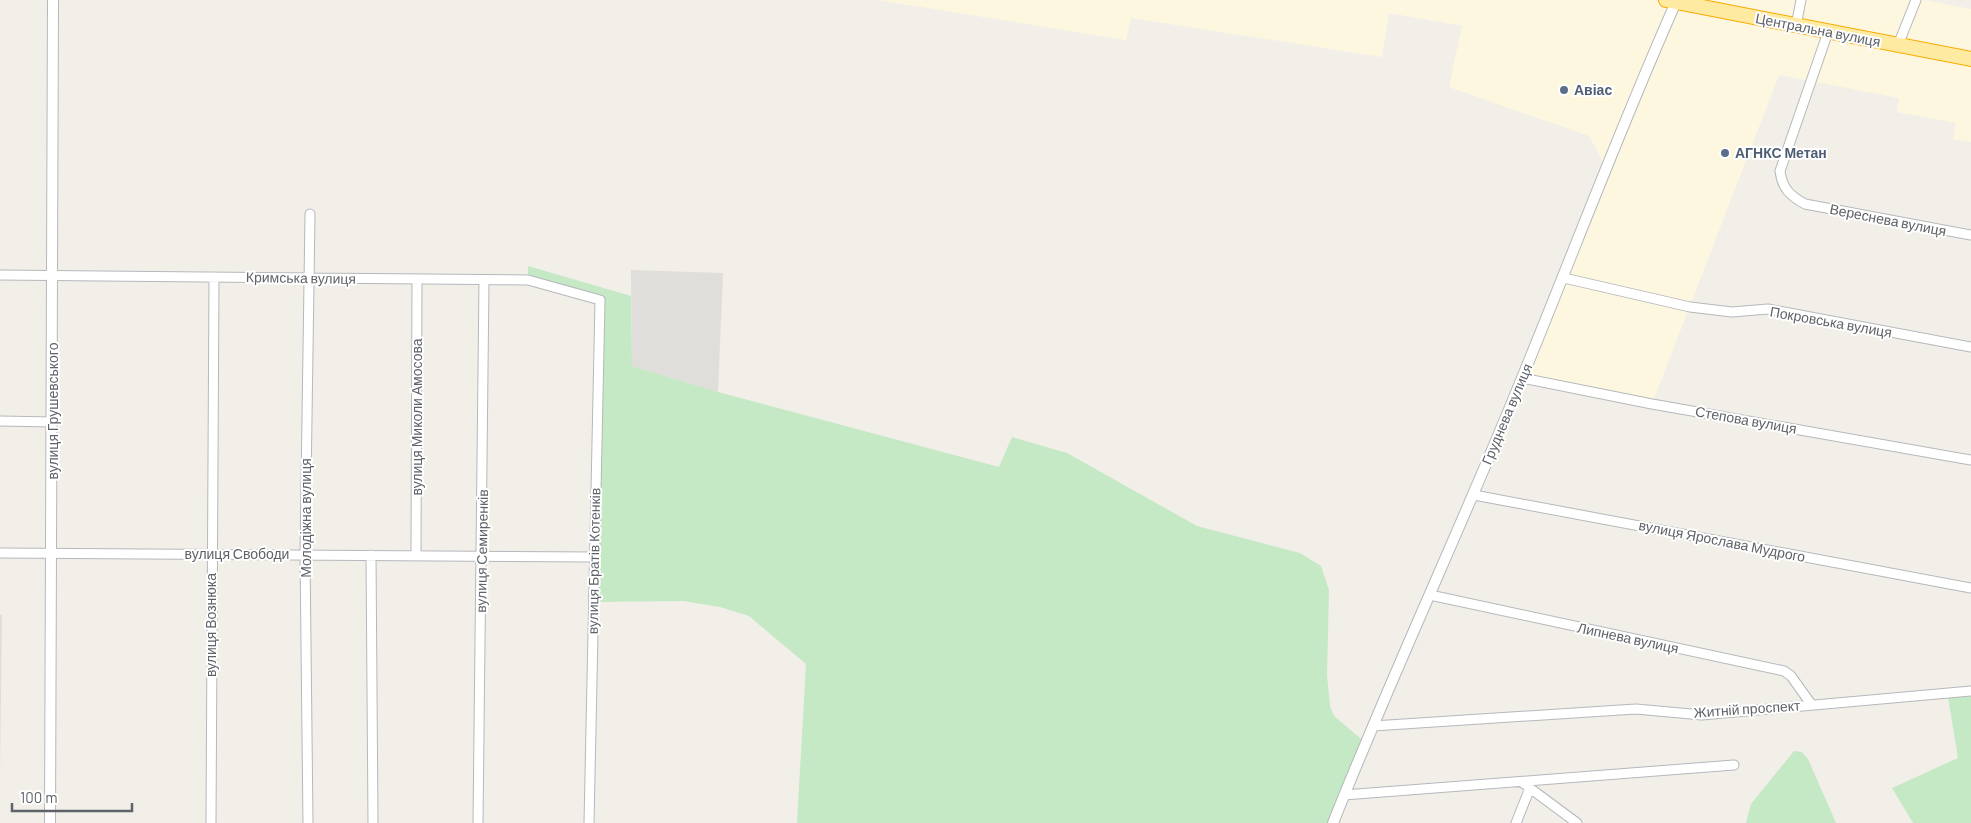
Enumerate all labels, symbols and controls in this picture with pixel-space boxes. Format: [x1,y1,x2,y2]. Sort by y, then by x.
street label: Центральна вулиця [1754,9,1882,50]
place label: Авіас [1574,81,1612,98]
marker: Авіас [1558,84,1570,96]
place label: АГНКС Метан [1735,144,1827,161]
marker: АГНКС Метан [1719,147,1731,159]
street label: Вереснева вулиця [1828,200,1948,239]
street label: Кримська вулиця [246,268,356,287]
street label: Покровська вулиця [1769,302,1893,341]
street label: вулиця Миколи Амосова [408,338,425,496]
street label: вулиця Грушевського [44,342,61,479]
street label: Груднева вулиця [1478,361,1535,467]
street label: Степова вулиця [1694,402,1798,437]
street label: Молодіжна вулиця [297,458,314,578]
street label: вулиця Братів Котенків [584,488,603,634]
street label: вулиця Семиренків [472,489,491,613]
street label: вулиця Ярослава Мудрого [1637,516,1807,565]
street label: вулиця Свободи [185,545,289,562]
street label: вулиця Вознюка [202,573,219,677]
street label: Липнева вулиця [1576,618,1680,657]
street label: Житній проспект [1693,696,1801,721]
scale bar [12,780,132,812]
text: 100 m [20,788,58,806]

